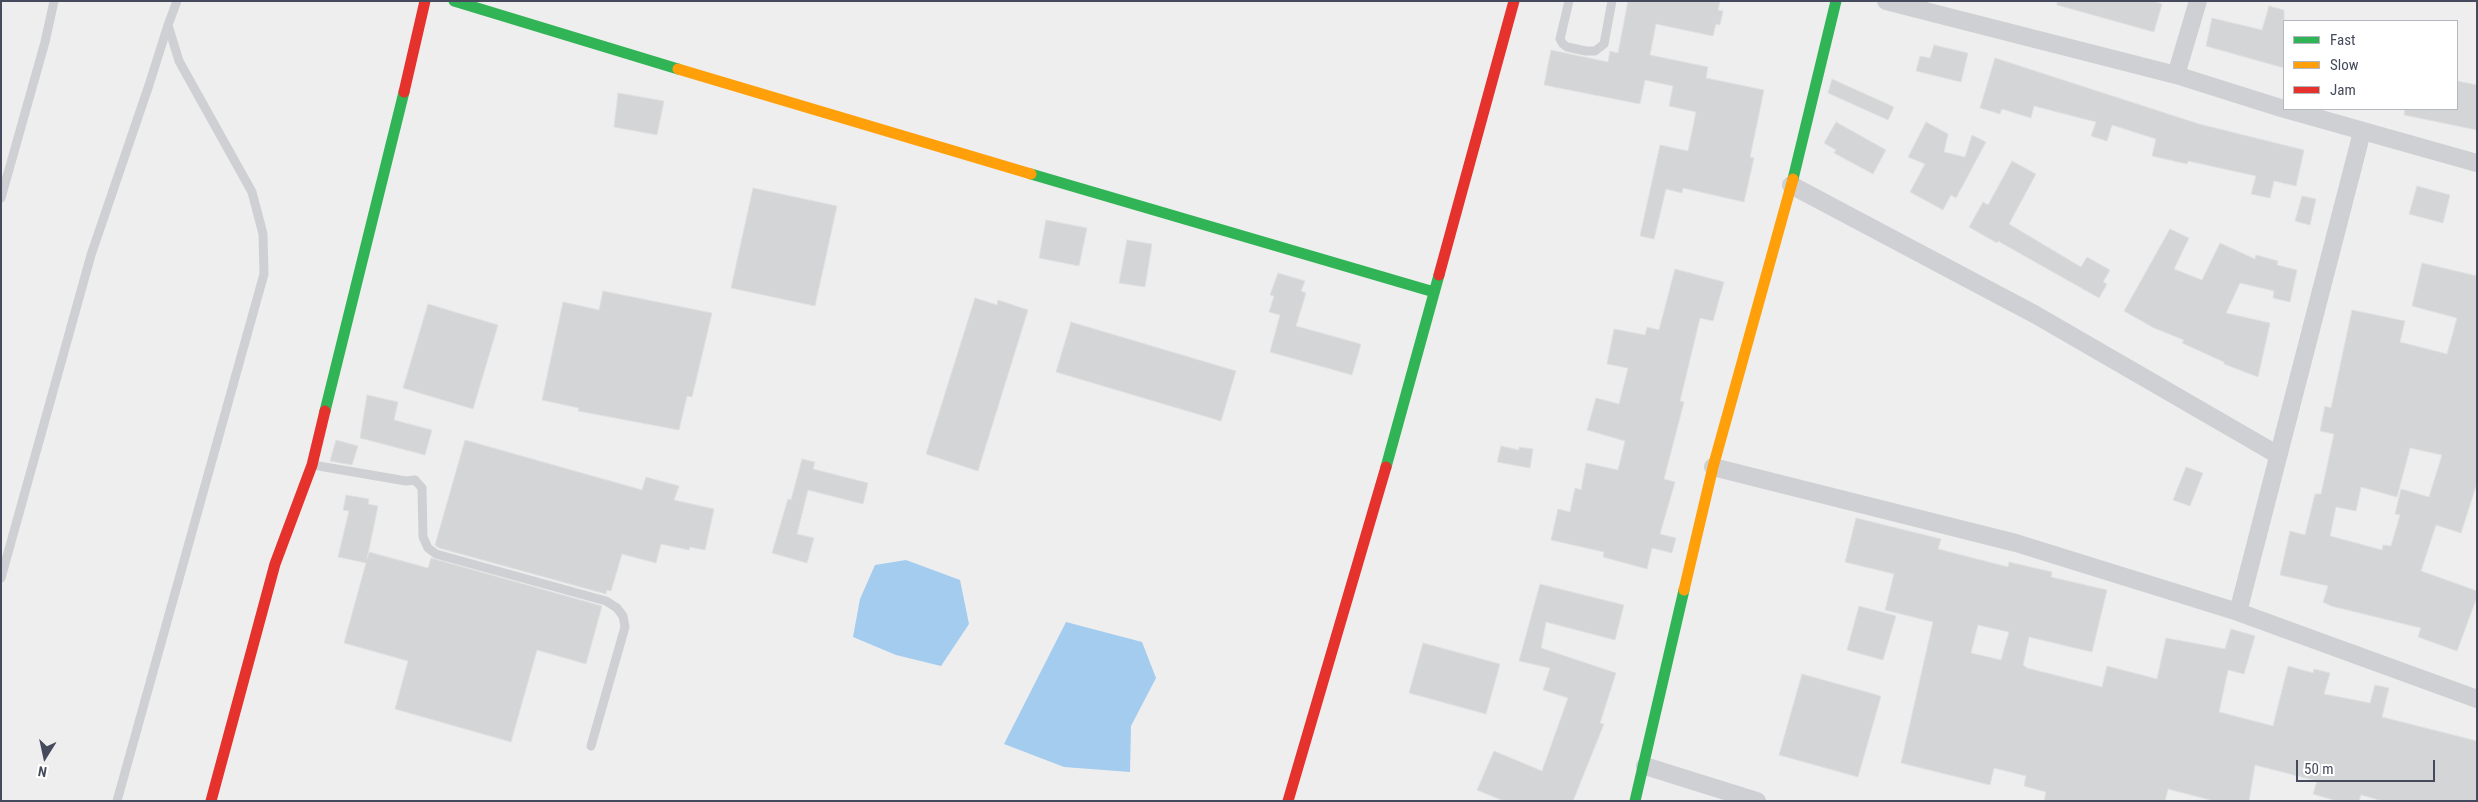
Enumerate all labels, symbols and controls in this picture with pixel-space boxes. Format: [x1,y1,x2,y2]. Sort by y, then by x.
legend [2283,20,2458,110]
text: Fast [2330,31,2355,49]
text: Slow [2330,56,2359,74]
text: Jam [2330,81,2356,99]
north arrow [20,732,70,782]
scale bar [2298,750,2437,782]
text: 50 m [2304,760,2334,778]
text: N [37,763,48,780]

